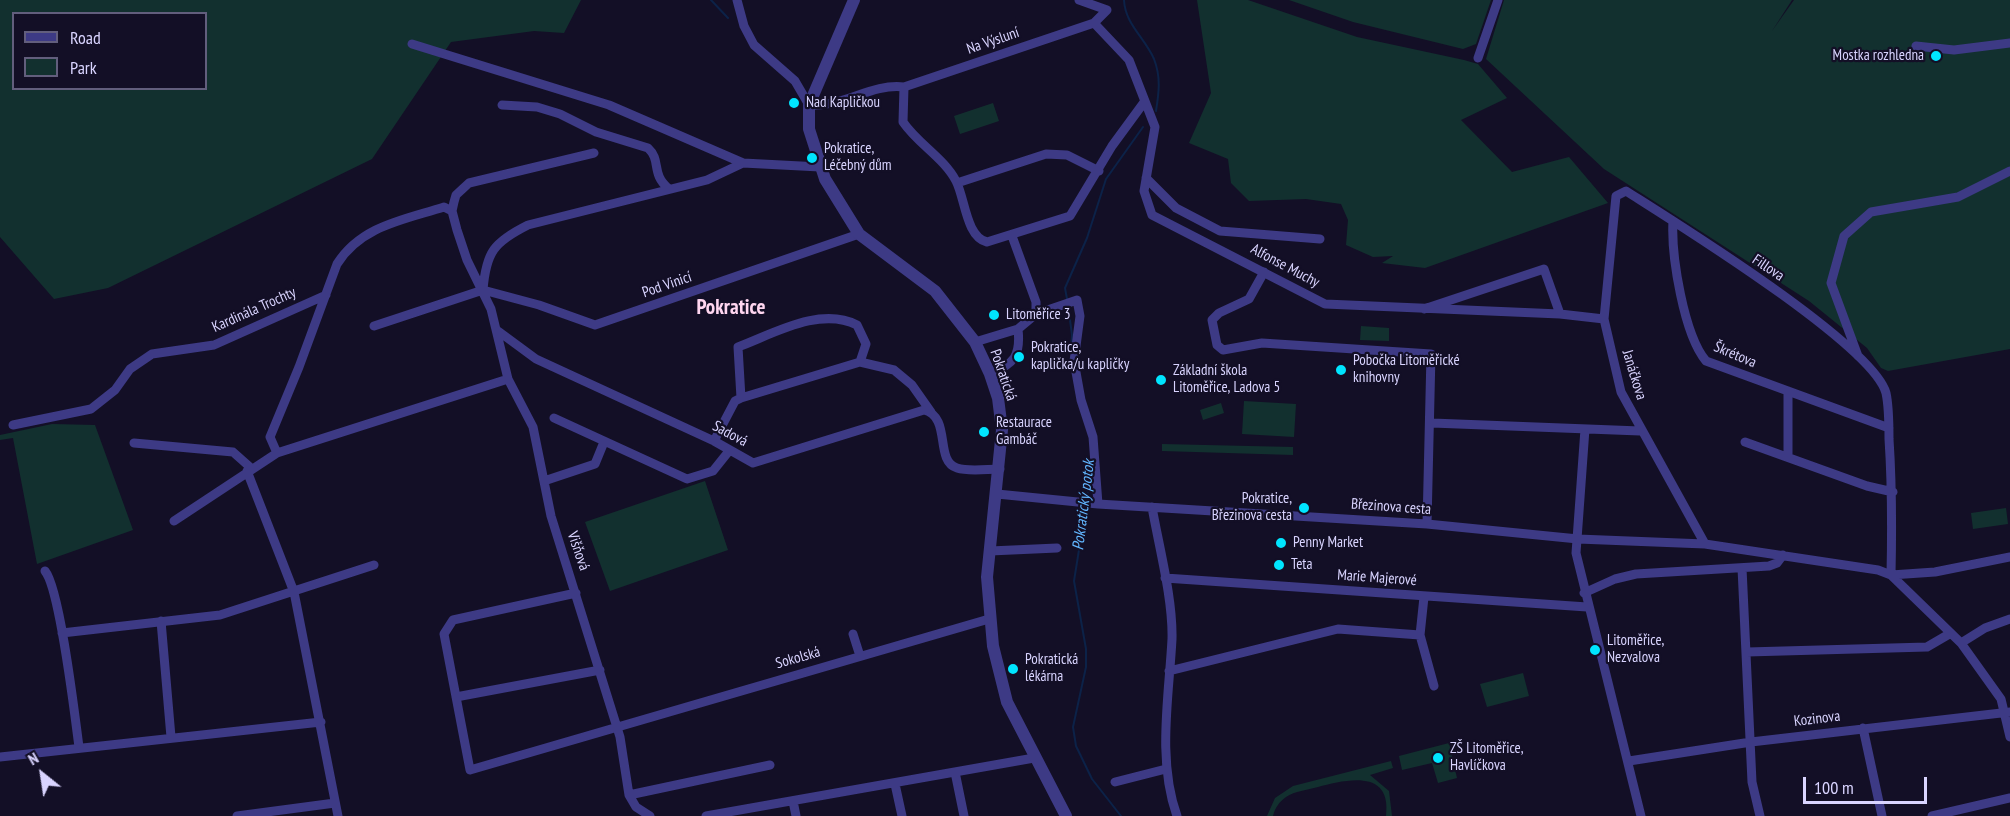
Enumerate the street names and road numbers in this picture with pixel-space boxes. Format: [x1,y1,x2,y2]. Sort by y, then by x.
street label: Na Výsluní [964,24,1022,58]
street label: Alfonse Muchy [1247,240,1323,292]
street label: Fillova [1749,251,1787,285]
street label: Pod Vinicí [640,268,694,302]
street label: Kardinála Trochty [209,284,299,336]
street label: Škrétova [1711,338,1759,372]
street label: Pokratická [986,347,1020,403]
street label: Janáčkova [1618,348,1650,402]
street label: Sadová [709,417,751,451]
street label: Březinova cesta [1350,495,1432,519]
street label: Višňová [563,529,593,573]
street label: Marie Majerové [1337,566,1417,590]
street label: Sokolská [774,643,822,673]
street label: Kozinova [1793,707,1841,731]

